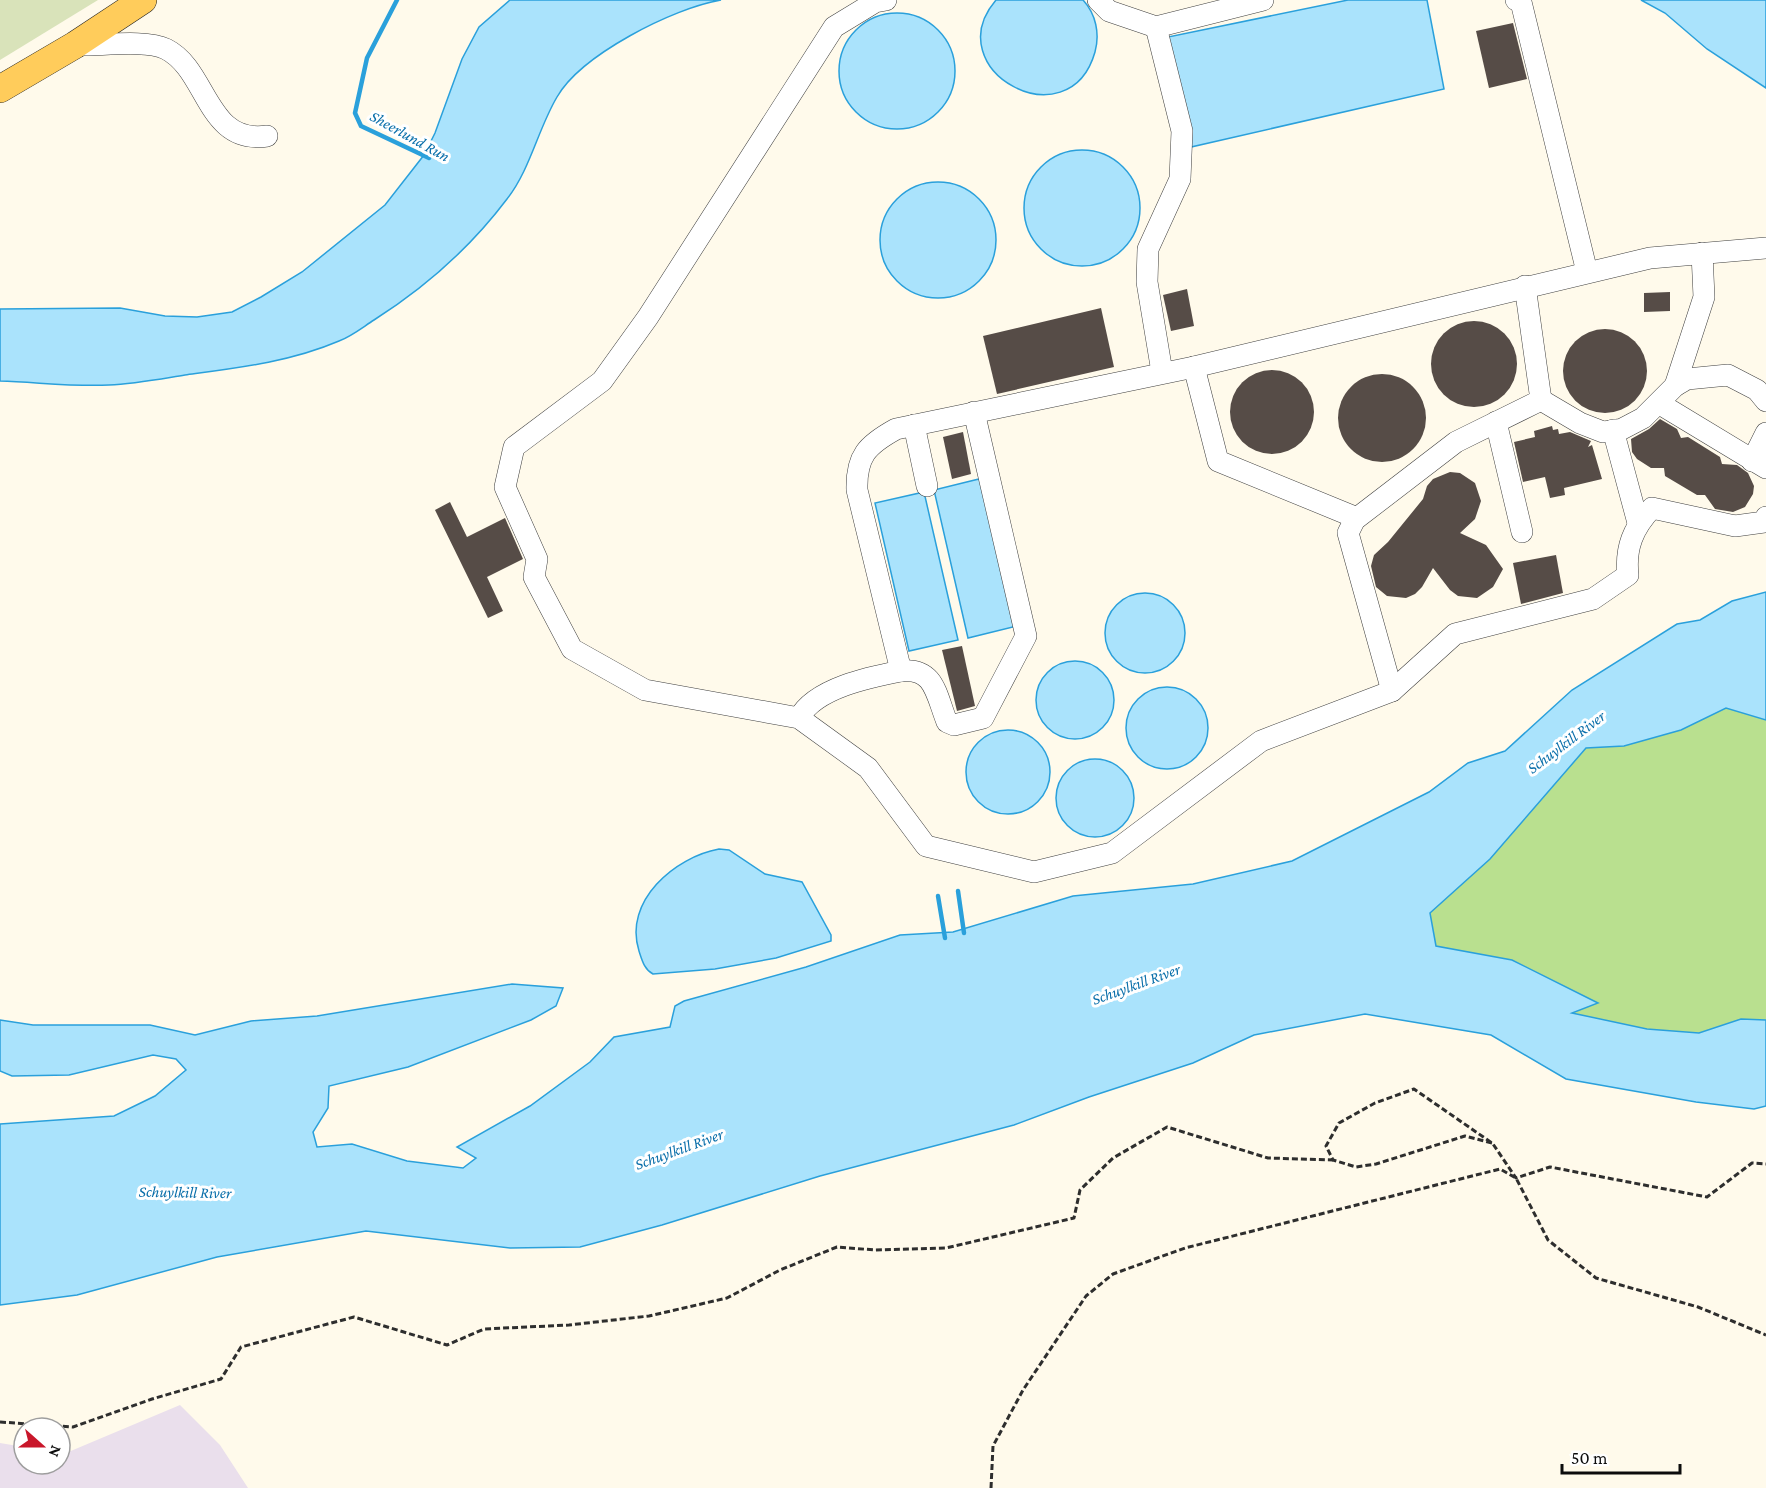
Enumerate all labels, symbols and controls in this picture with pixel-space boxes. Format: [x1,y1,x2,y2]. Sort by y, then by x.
water label: Sheerlund Run [367,107,453,165]
water label: Schuylkill River [1524,707,1609,778]
water label: Schuylkill River [1089,960,1183,1009]
water label: Schuylkill River [632,1125,726,1174]
water label: Schuylkill River [138,1183,232,1202]
north arrow [12,1416,72,1476]
scale bar [1562,1437,1680,1475]
text: N [46,1443,65,1459]
text: 50 m [1571,1448,1608,1468]

